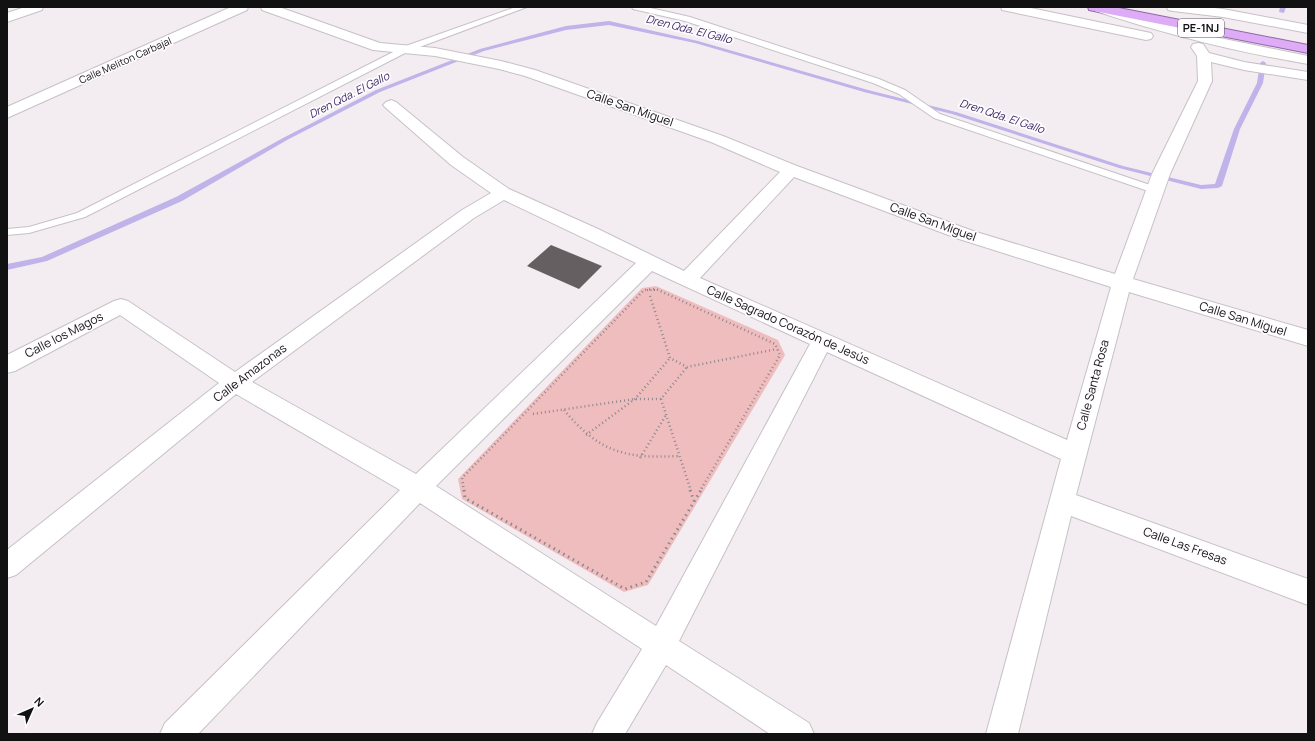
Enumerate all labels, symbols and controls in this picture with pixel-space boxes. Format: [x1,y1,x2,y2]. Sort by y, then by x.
water label: Dren Qda. El Gallo [644,11,735,47]
road number: PE-1NJ [1178,19,1224,37]
street label: Calle Meliton Carbajal [76,33,174,87]
water label: Dren Qda. El Gallo [306,67,393,121]
street label: Calle San Miguel [584,85,676,130]
water label: Dren Qda. El Gallo [958,95,1048,137]
street label: Calle San Miguel [888,198,979,245]
street label: Calle Sagrado Corazón de Jesús [704,281,872,368]
street label: Calle San Miguel [1197,297,1289,340]
street label: Calle los Magos [22,307,106,362]
street label: Calle Santa Rosa [1072,338,1113,432]
street label: Calle Amazonas [210,339,290,406]
street label: Calle Las Fresas [1141,522,1230,569]
north arrow [12,689,52,729]
text: N [31,693,48,710]

